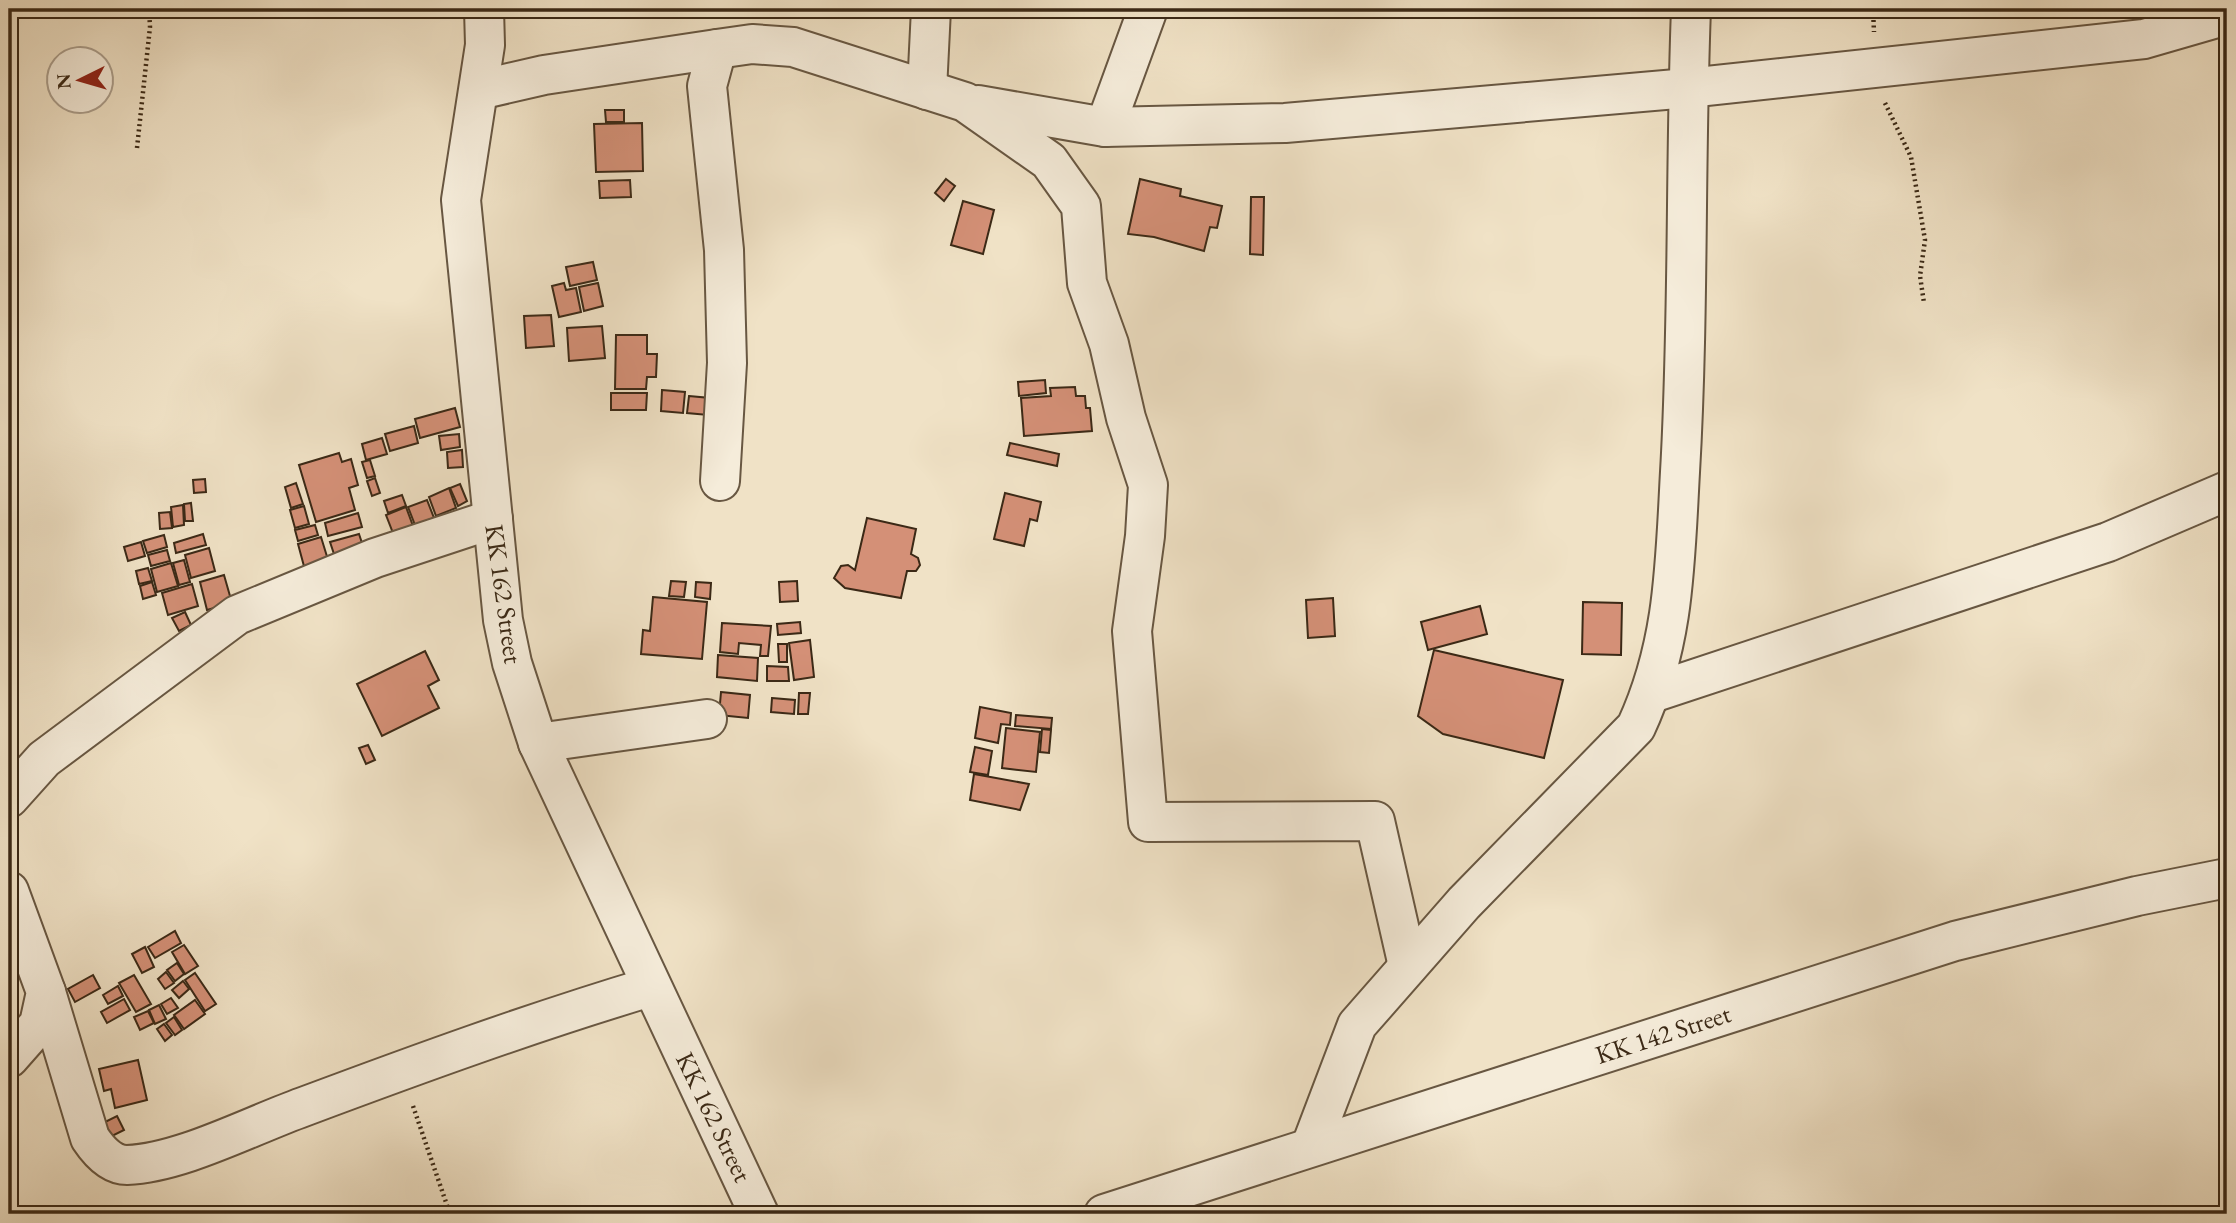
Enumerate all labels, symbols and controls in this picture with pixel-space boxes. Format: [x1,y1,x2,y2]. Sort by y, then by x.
north arrow [46,46,116,116]
text: N [50,72,77,90]
street label: KK 162 Street [477,522,531,666]
street label: KK 142 Street [1591,996,1735,1072]
street label: KK 162 Street [668,1046,760,1188]

